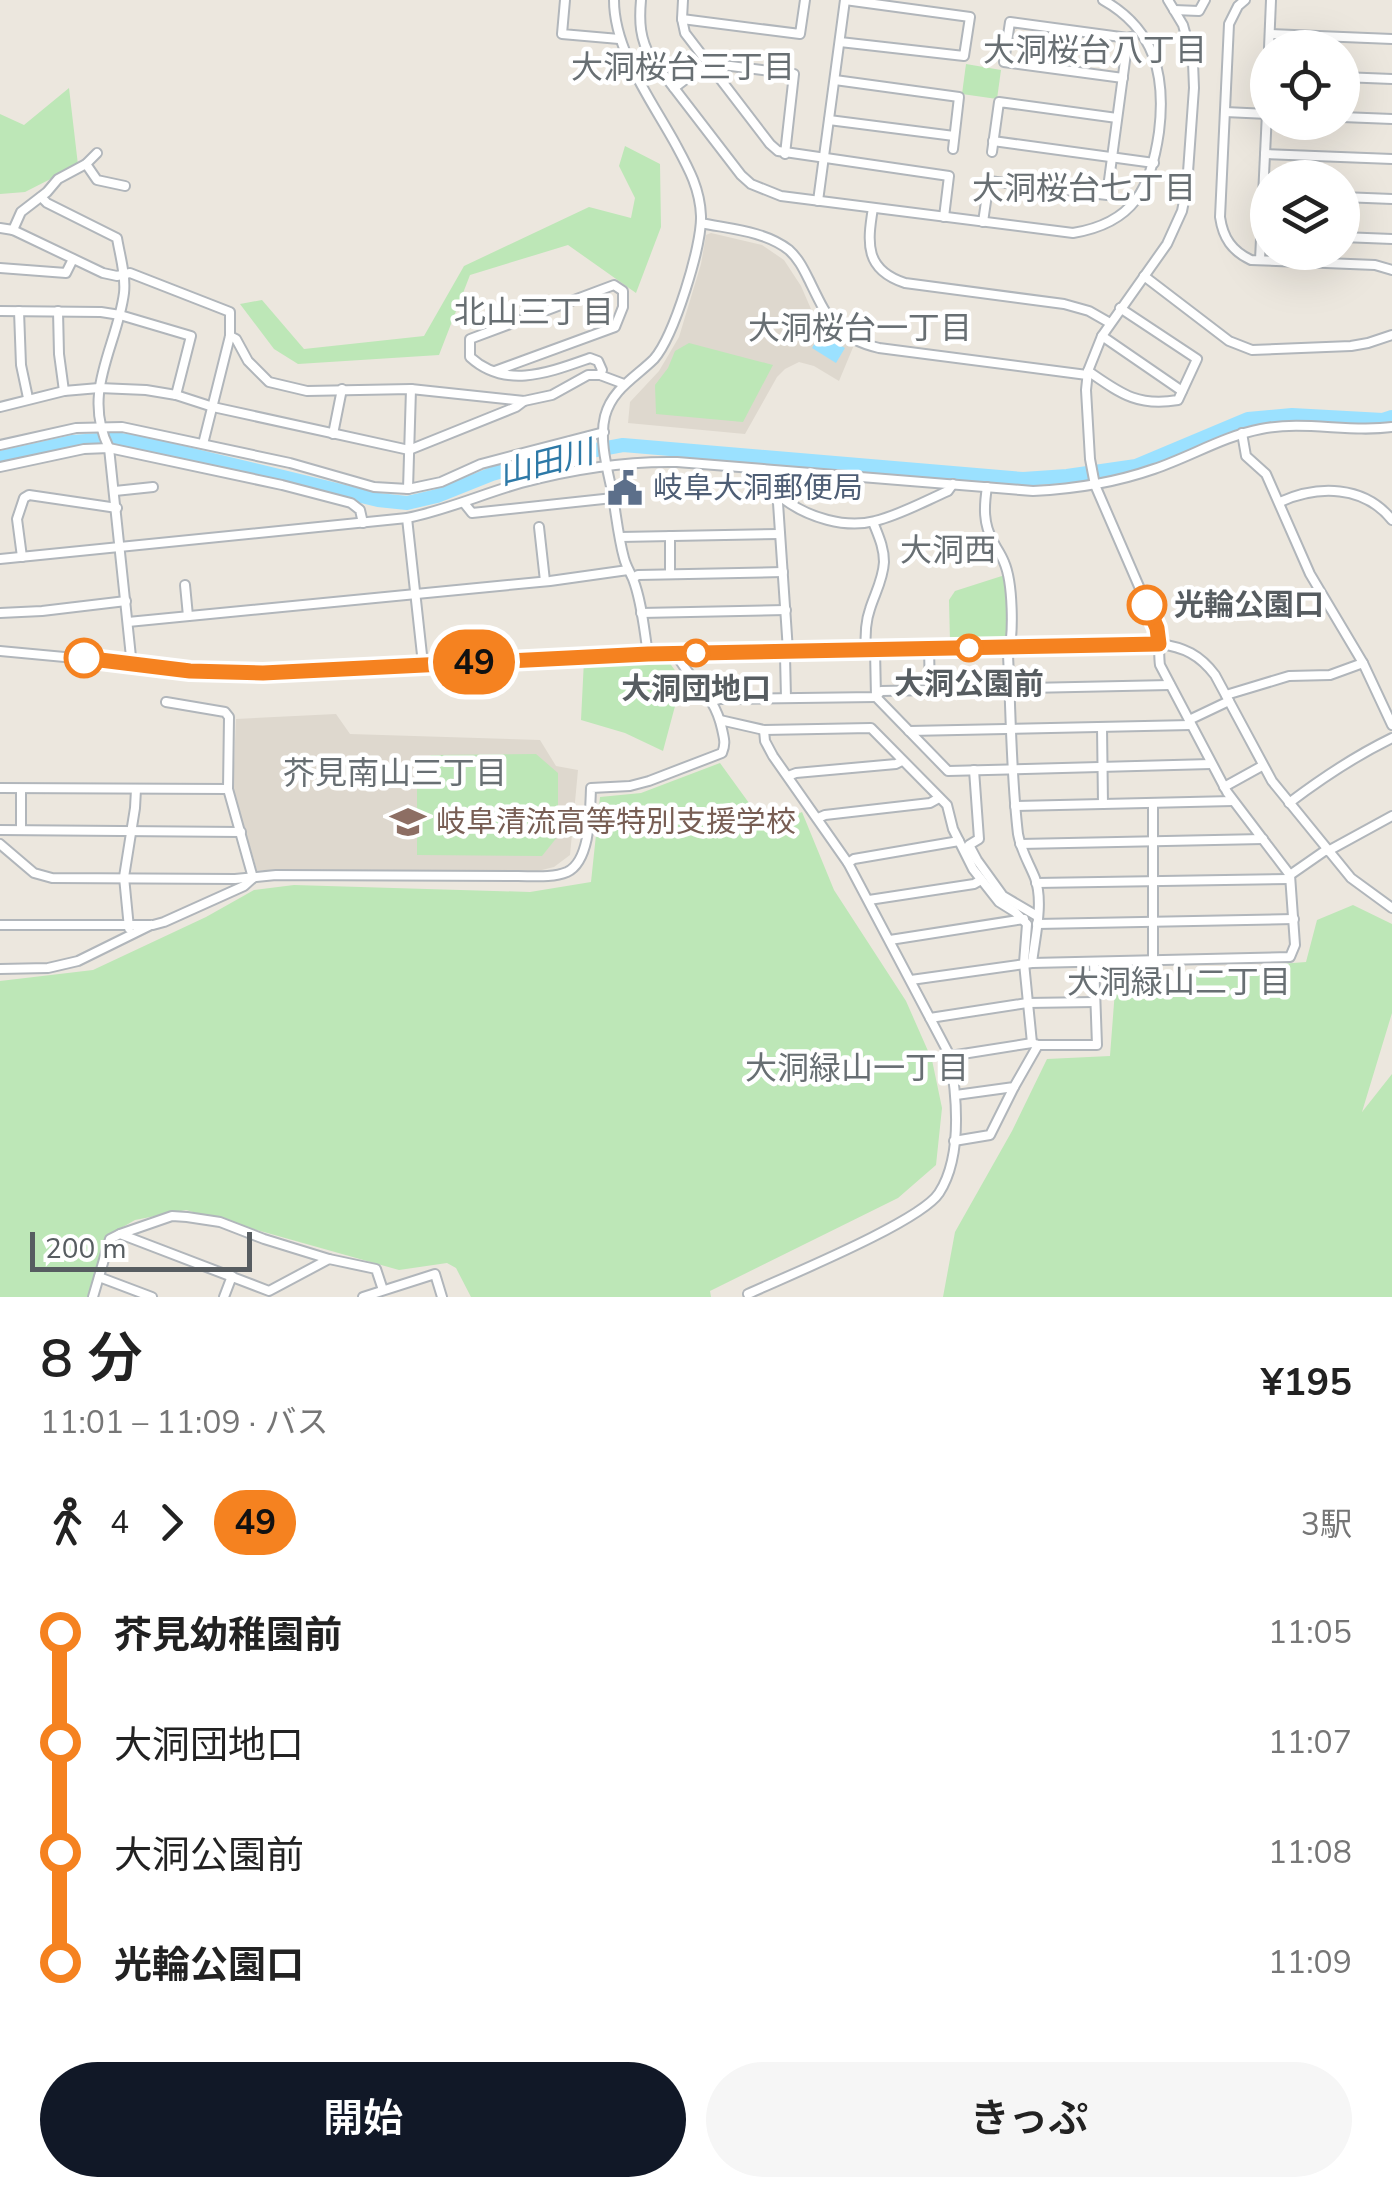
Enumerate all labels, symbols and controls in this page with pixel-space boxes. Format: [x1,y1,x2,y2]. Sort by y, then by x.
district label: 大洞桜台八丁目 [983,29,1207,72]
map controls [1250,30,1360,270]
button: locate [1250,30,1360,140]
district label: 大洞桜台三丁目 [571,46,795,89]
button: layers [1250,160,1360,270]
district label: 大洞桜台七丁目 [972,167,1196,210]
district label: 北山三丁目 [454,291,614,334]
district label: 大洞桜台一丁目 [748,307,972,350]
water label: 山田川 [494,430,601,495]
place label: 岐阜大洞郵便局 [653,468,863,509]
public building icon: 岐阜大洞郵便局 [606,469,644,507]
district label: 大洞西 [900,529,996,572]
place label: 光輪公園口 [1174,585,1324,626]
marker: 光輪公園口 [1128,586,1166,624]
line badge: 49 [429,630,519,694]
marker: 大洞公園前 [956,635,982,661]
unlabelled marker [65,639,103,677]
text: 49 [453,639,495,686]
marker: 大洞団地口 [683,640,709,666]
place label: 大洞公園前 [894,664,1044,705]
place label: 大洞団地口 [621,669,771,710]
district label: 芥見南山三丁目 [283,752,507,795]
place label: 岐阜清流高等特別支援学校 [436,802,796,843]
school or university icon: 岐阜清流高等特別支援学校 [389,803,427,841]
district label: 大洞緑山二丁目 [1067,961,1291,1004]
district label: 大洞緑山一丁目 [745,1047,969,1090]
scale bar [30,1227,252,1272]
text: 200 m [45,1230,127,1268]
text: 8 分 [40,1321,142,1396]
text: ¥195 [1261,1357,1352,1408]
text: 11:01 – 11:09 · バス [40,1401,328,1444]
icon: walk [40,1495,95,1550]
icon: forward [144,1495,199,1550]
text: 49 [234,1499,276,1546]
text: 4 [110,1501,129,1544]
text: 3駅 [1301,1503,1352,1546]
text: 芥見幼稚園前 [114,1610,342,1661]
text: 11:05 [1268,1611,1352,1654]
text: 大洞団地口 [114,1720,304,1771]
text: 11:07 [1268,1721,1352,1764]
text: 大洞公園前 [114,1830,304,1881]
text: 11:08 [1268,1831,1352,1874]
text: 光輪公園口 [114,1940,304,1991]
text: 11:09 [1268,1941,1352,1984]
button: 開始 [40,2062,686,2177]
button: きっぷ [706,2062,1352,2177]

